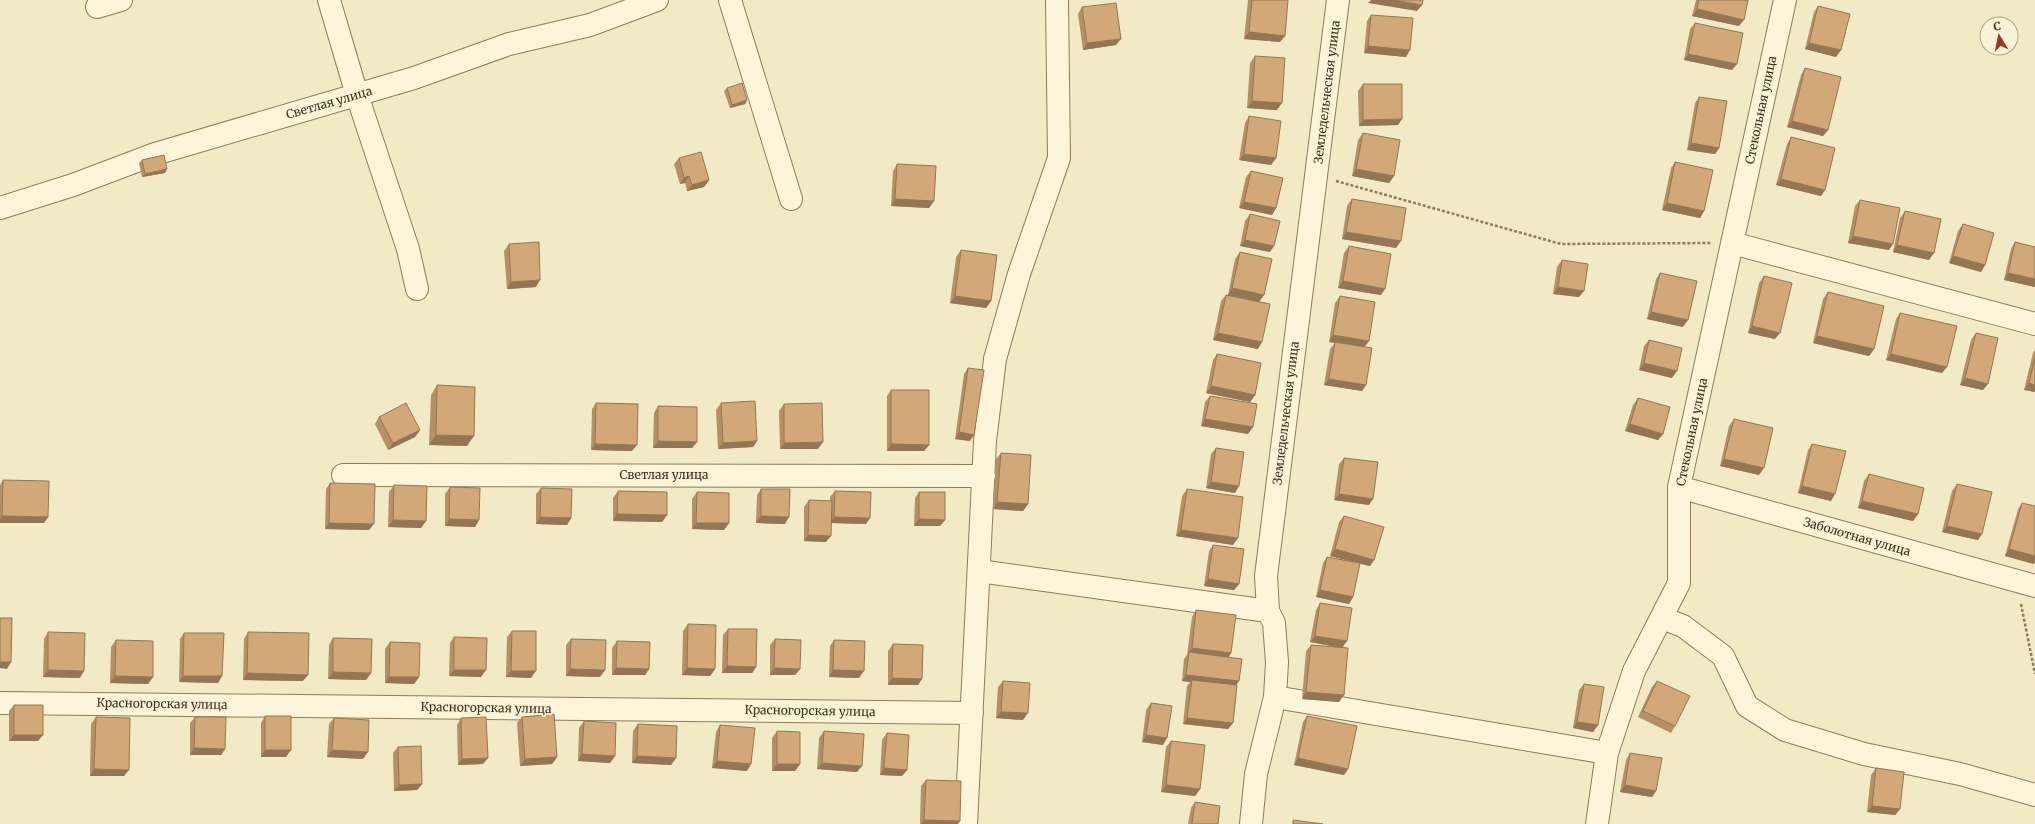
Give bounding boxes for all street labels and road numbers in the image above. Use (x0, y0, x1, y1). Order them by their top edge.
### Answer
street label: Земледельческая улица (1310, 19, 1343, 165)
street label: Стекольная улица (1742, 54, 1779, 165)
street label: Светлая улица (284, 83, 374, 122)
street label: Земледельческая улица (1269, 340, 1302, 486)
street label: Стекольная улица (1673, 376, 1710, 487)
street label: Светлая улица (620, 467, 709, 482)
street label: Заболотная улица (1802, 514, 1913, 559)
street label: Красногорская улица (96, 695, 228, 712)
street label: Красногорская улица (420, 699, 552, 716)
street label: Красногорская улица (744, 702, 876, 719)

